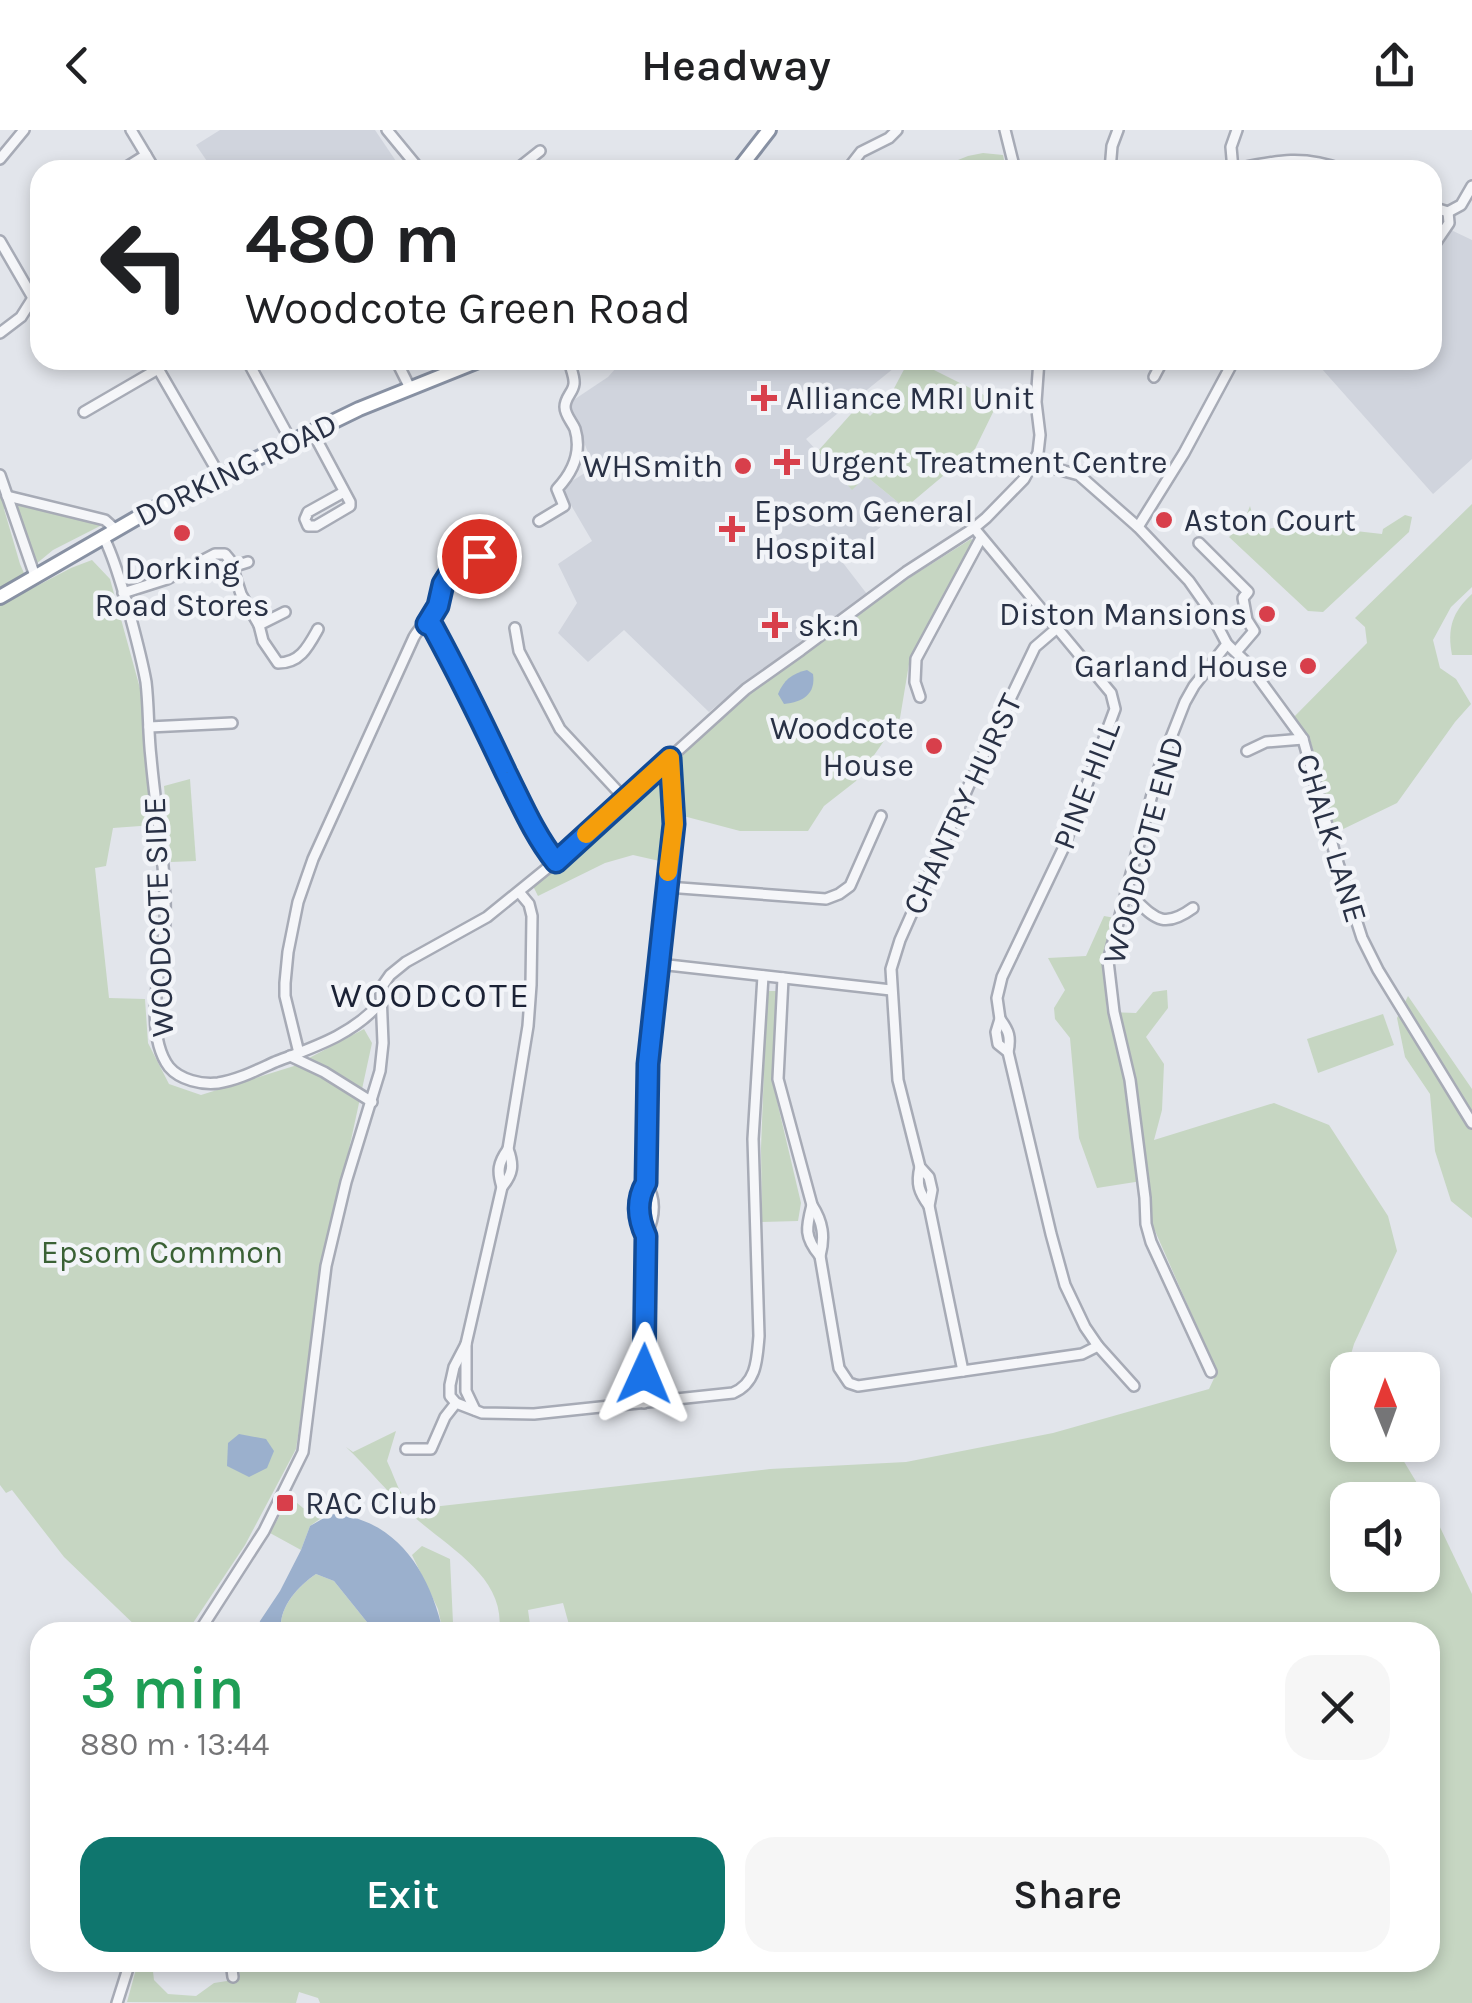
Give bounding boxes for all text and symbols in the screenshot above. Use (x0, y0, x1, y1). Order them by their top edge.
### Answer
icon: back (50, 38, 105, 93)
icon: share (1367, 38, 1422, 93)
text: Headway (641, 39, 831, 91)
text: 480 m (245, 198, 460, 280)
icon: left (80, 200, 210, 330)
text: Woodcote Green Road (245, 282, 691, 334)
place label: Alliance MRI Unit (786, 380, 1034, 417)
marker: Alliance MRI Unit (751, 385, 777, 411)
street label: DORKING ROAD (129, 405, 343, 534)
place label: Urgent Treatment Centre (810, 444, 1167, 481)
place label: WHSmith (583, 448, 723, 485)
marker: Urgent Treatment Centre (774, 449, 800, 475)
marker: WHSmith (732, 455, 754, 477)
place label: Epsom General Hospital (754, 493, 973, 567)
place label: Aston Court (1184, 502, 1356, 539)
marker: Aston Court (1153, 509, 1175, 531)
pin (437, 514, 522, 599)
marker: Epsom General Hospital (719, 516, 745, 542)
marker: Dorking Road Stores (171, 522, 193, 544)
icon: arrive (452, 529, 507, 584)
place label: Dorking Road Stores (95, 550, 269, 624)
place label: Diston Mansions (999, 596, 1247, 633)
marker: Diston Mansions (1256, 603, 1278, 625)
place label: sk:n (798, 607, 860, 644)
marker: sk:n (762, 612, 788, 638)
place label: Garland House (1074, 648, 1288, 685)
marker: Garland House (1297, 655, 1319, 677)
street label: CHANTRY HURST (895, 688, 1030, 920)
place label: Woodcote House (770, 710, 914, 784)
street label: PINE HILL (1045, 716, 1128, 855)
street label: WOODCOTE END (1095, 732, 1192, 968)
marker: Woodcote House (923, 735, 945, 757)
street label: CHALK LANE (1288, 749, 1375, 927)
street label: WOODCOTE SIDE (136, 796, 181, 1038)
district label: WOODCOTE (331, 975, 531, 1016)
park label: Epsom Common (41, 1234, 283, 1271)
position arrow (592, 1322, 696, 1426)
north arrow (1330, 1352, 1440, 1462)
map controls (1330, 1352, 1440, 1592)
button: sound (1330, 1482, 1440, 1592)
place label: RAC Club (305, 1485, 437, 1522)
marker: RAC Club (274, 1492, 296, 1514)
text: 3 min (80, 1653, 245, 1723)
button: close (1285, 1655, 1390, 1760)
text: 880 m · 13:44 (80, 1726, 269, 1763)
button: Exit (80, 1837, 725, 1952)
button: Share (745, 1837, 1390, 1952)

